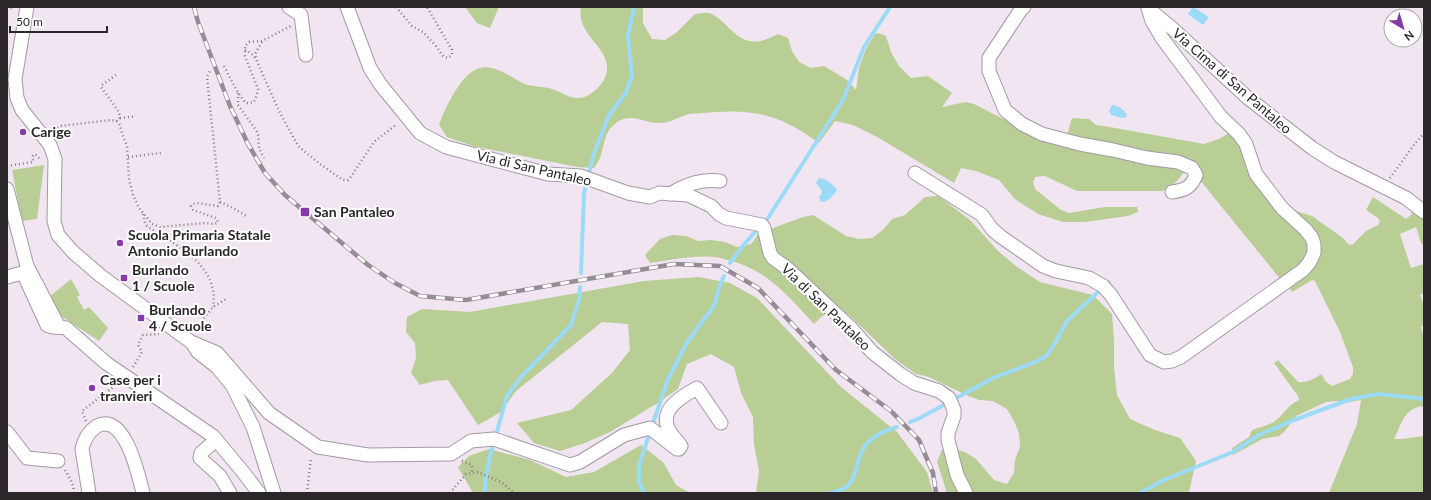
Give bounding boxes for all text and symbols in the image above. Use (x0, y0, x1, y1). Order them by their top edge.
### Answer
scale bar (10, 8, 107, 34)
north arrow (1383, 8, 1423, 48)
text: 50 m (16, 14, 43, 29)
street label: Via Cima di San Pantaleo (1169, 24, 1295, 137)
text: N (1402, 29, 1417, 44)
place label: Carige (31, 123, 71, 140)
marker: Carige (18, 127, 28, 137)
street label: Via di San Pantaleo (475, 146, 593, 189)
place label: San Pantaleo (314, 203, 395, 220)
marker: San Pantaleo (299, 206, 311, 218)
place label: Scuola Primaria Statale Antonio Burlando (127, 226, 271, 259)
marker: Scuola Primaria Statale Antonio Burlando (115, 238, 125, 248)
street label: Via di San Pantaleo (778, 260, 875, 354)
place label: Burlando 1 / Scuole (132, 261, 195, 294)
marker: Burlando 1 / Scuole (119, 273, 129, 283)
place label: Burlando 4 / Scuole (149, 301, 212, 334)
marker: Burlando 4 / Scuole (136, 313, 146, 323)
place label: Case per i tranvieri (100, 371, 161, 404)
marker: Case per i tranvieri (87, 383, 97, 393)

